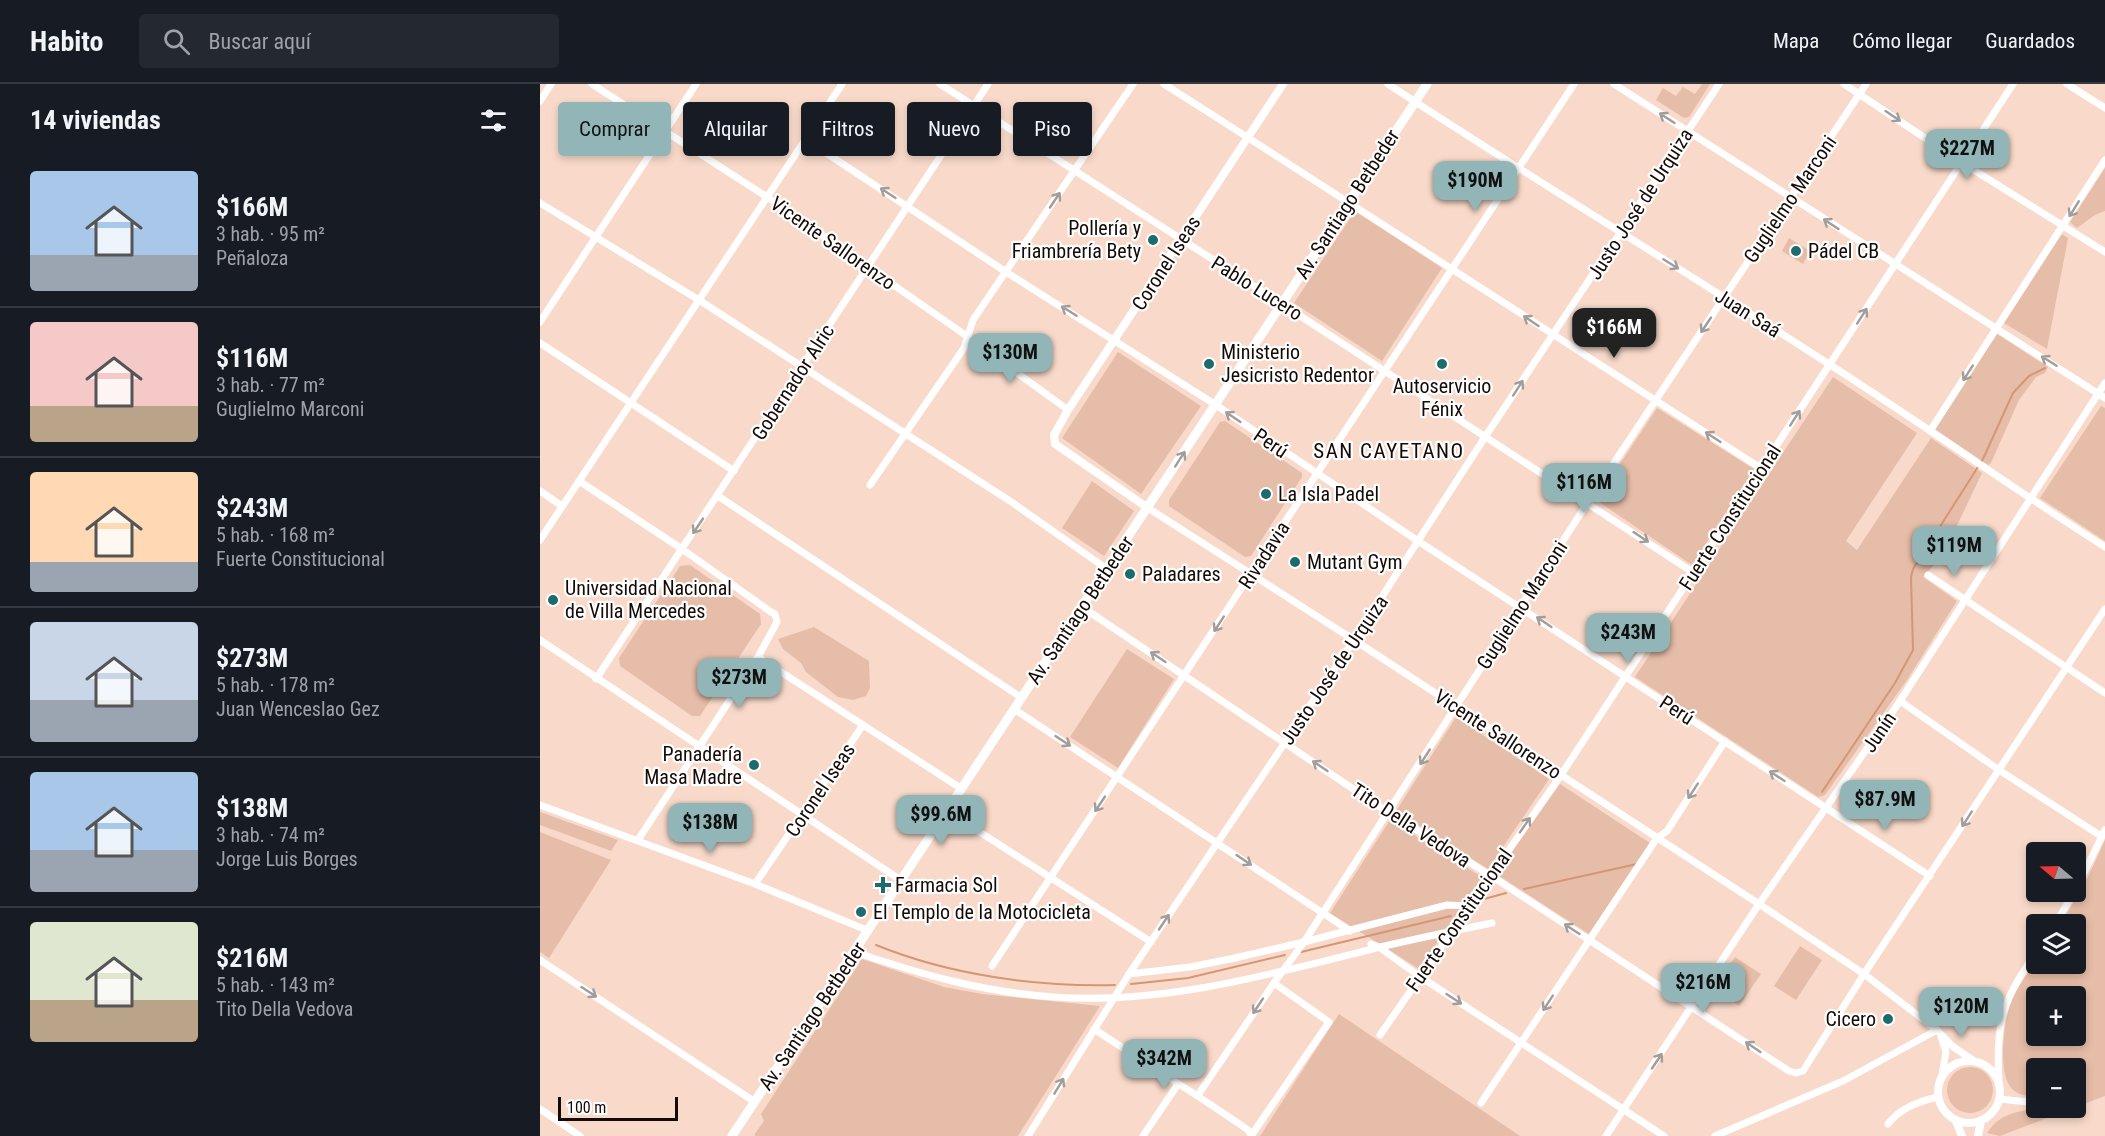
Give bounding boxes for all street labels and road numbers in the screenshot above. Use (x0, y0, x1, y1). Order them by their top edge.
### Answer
street label: Justo José de Urquiza (1582, 124, 1698, 284)
street label: Av. Santiago Betbeder (1290, 125, 1404, 283)
street label: Guglielmo Marconi (1739, 131, 1841, 267)
street label: Vicente Sallorenzo (766, 191, 900, 295)
street label: Coronel Iseas (1127, 211, 1205, 315)
street label: Pablo Lucero (1207, 251, 1307, 325)
street label: Juan Saá (1711, 284, 1785, 342)
street label: Gobernador Alric (747, 320, 839, 444)
street label: Perú (1249, 423, 1293, 463)
street label: Fuerte Constitucional (1674, 440, 1786, 594)
street label: Rivadavia (1233, 517, 1295, 593)
street label: Av. Santiago Betbeder (1022, 531, 1138, 689)
street label: Guglielmo Marconi (1472, 536, 1572, 674)
street label: Justo José de Urquiza (1275, 591, 1393, 749)
street label: Vicente Sallorenzo (1430, 684, 1566, 784)
street label: Perú (1655, 690, 1699, 730)
street label: Junín (1857, 707, 1901, 757)
street label: Coronel Iseas (780, 739, 860, 841)
street label: Tito Della Vedova (1347, 778, 1475, 872)
street label: Fuerte Constitucional (1401, 844, 1517, 996)
street label: Av. Santiago Betbeder (754, 937, 870, 1095)

